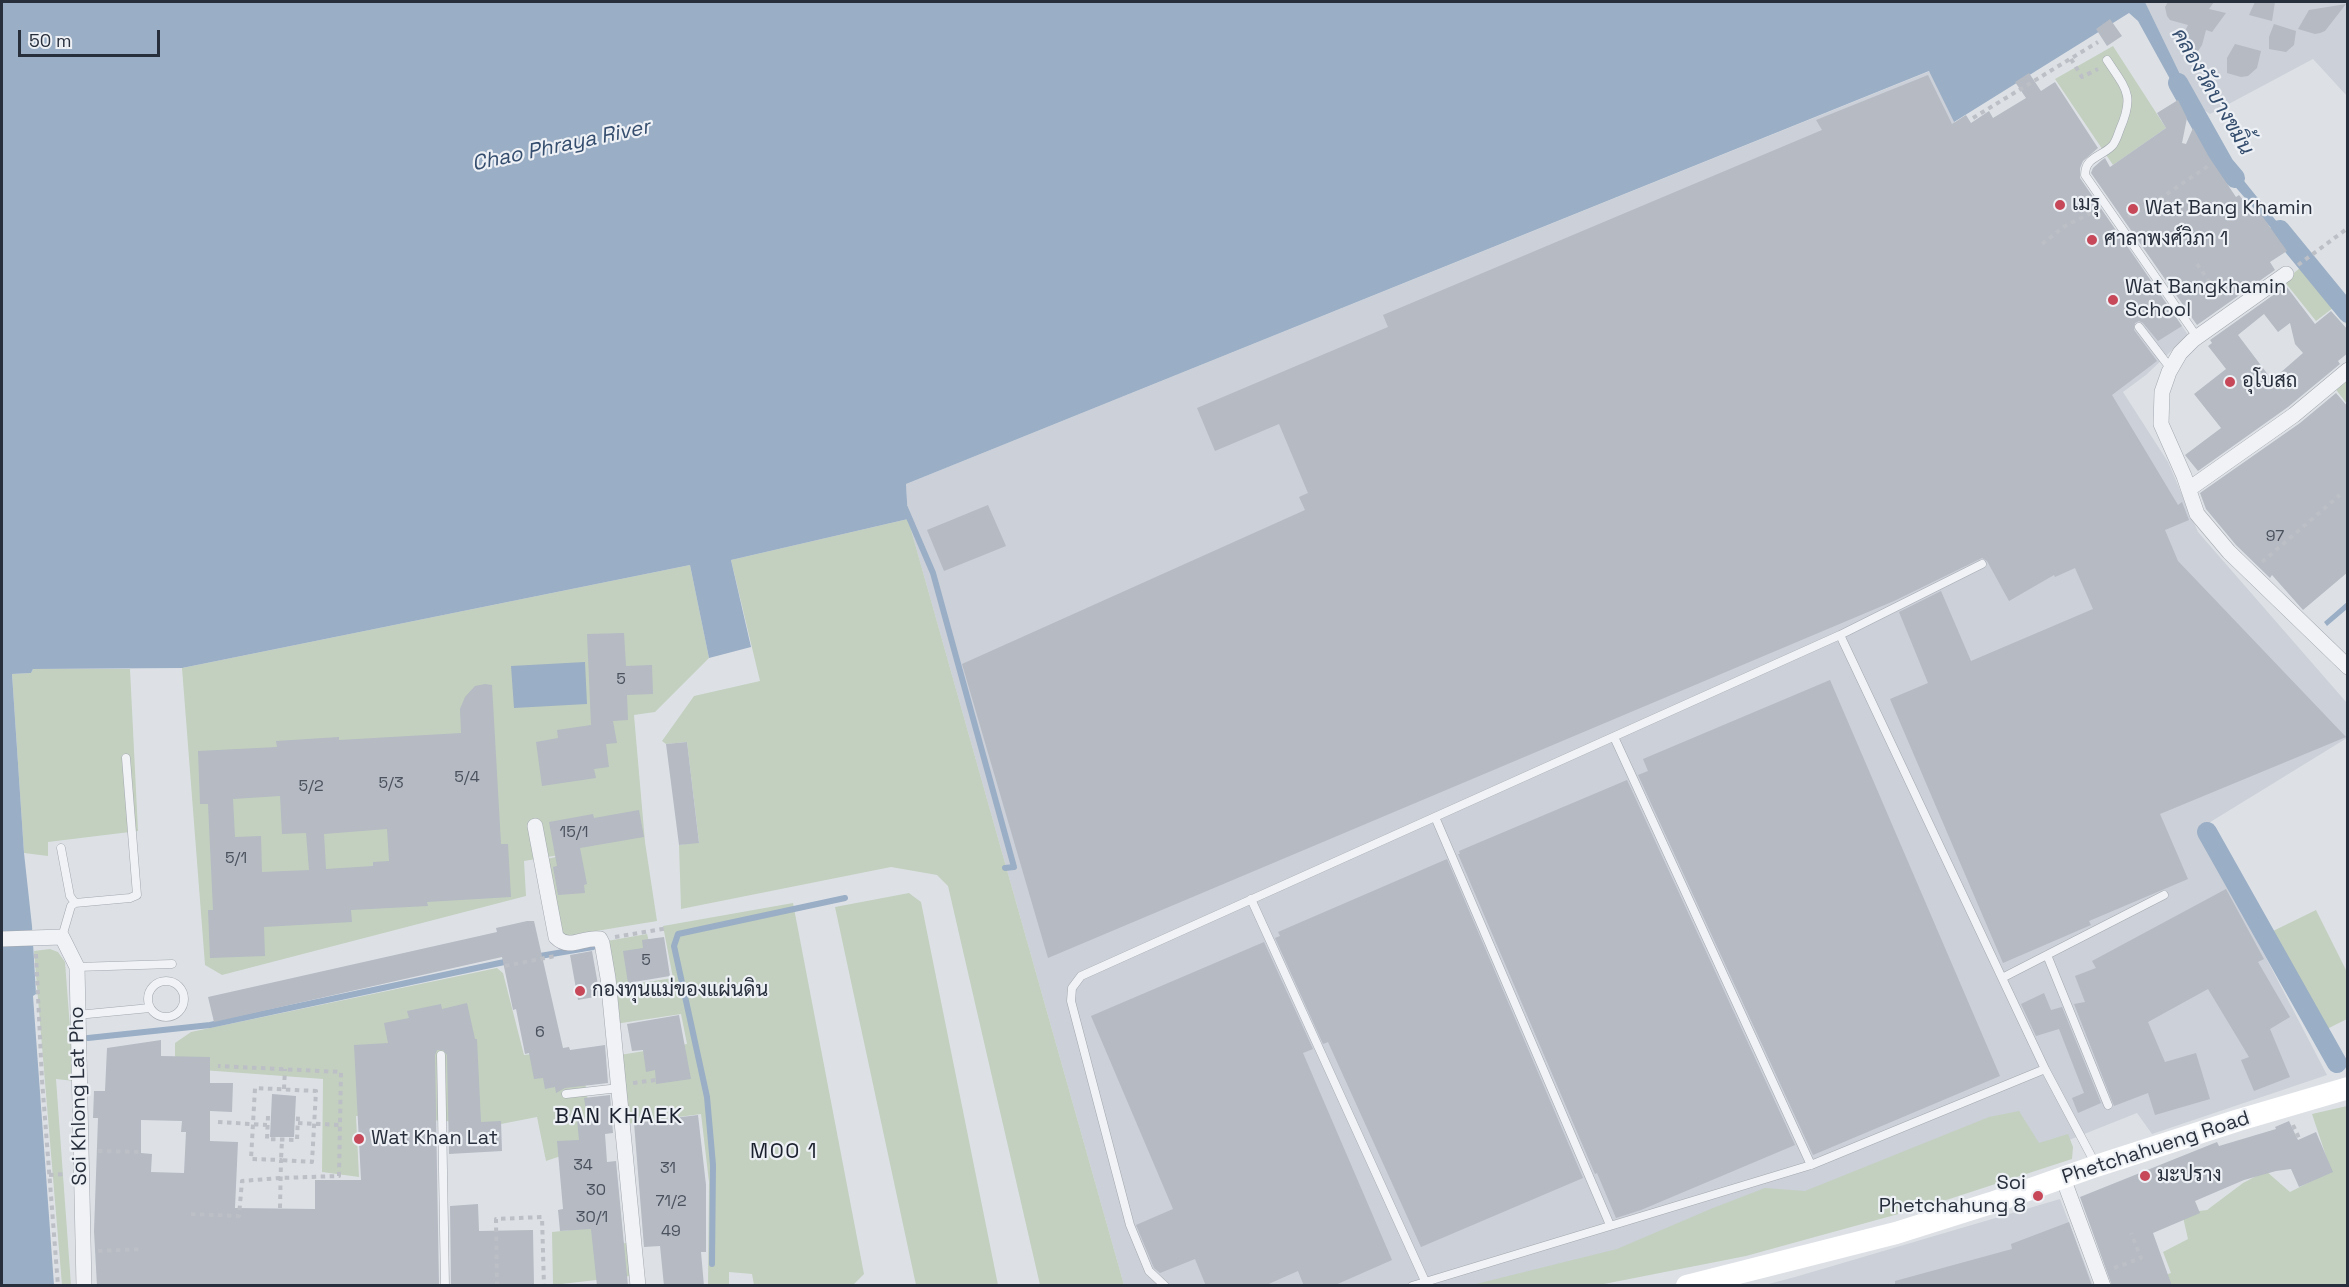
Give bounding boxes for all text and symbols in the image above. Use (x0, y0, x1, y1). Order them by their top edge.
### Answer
scale bar (21, 18, 164, 56)
water label: คลองวัดบางขมิ้น (2166, 24, 2258, 160)
text: 50 m (29, 29, 71, 52)
water label: Chao Phraya River (470, 115, 652, 177)
place label: เมรุ (2072, 193, 2100, 217)
place label: Wat Bang Khamin (2145, 197, 2313, 221)
marker: เมรุ (2053, 198, 2067, 212)
marker: Wat Bang Khamin (2126, 202, 2140, 216)
place label: ศาลาพงศ์วิภา 1 (2104, 228, 2228, 252)
marker: ศาลาพงศ์วิภา 1 (2085, 233, 2099, 247)
place label: Wat Bangkhamin School (2125, 276, 2286, 323)
marker: Wat Bangkhamin School (2106, 293, 2120, 307)
place label: อุโบสถ (2242, 370, 2297, 394)
marker: อุโบสถ (2223, 375, 2237, 389)
house number: 97 (2266, 527, 2284, 547)
house number: 5 (616, 670, 626, 690)
house number: 5/4 (454, 768, 480, 788)
house number: 5/3 (378, 774, 404, 794)
house number: 5/2 (298, 777, 324, 797)
house number: 15/1 (560, 823, 588, 843)
house number: 5/1 (225, 849, 247, 869)
house number: 5 (641, 951, 651, 971)
place label: กองทุนแม่ของแผ่นดิน (592, 979, 768, 1003)
marker: กองทุนแม่ของแผ่นดิน (573, 984, 587, 998)
street label: Soi Khlong Lat Pho (65, 1006, 93, 1186)
house number: 6 (535, 1023, 545, 1043)
district label: BAN KHAEK (554, 1104, 684, 1130)
street label: Phetchahueng Road (2059, 1106, 2253, 1190)
place label: Wat Khan Lat (371, 1127, 498, 1151)
marker: Wat Khan Lat (352, 1132, 366, 1146)
district label: MOO 1 (750, 1139, 818, 1165)
house number: 34 (573, 1156, 593, 1176)
house number: 31 (660, 1159, 676, 1179)
place label: มะปราง (2157, 1164, 2222, 1188)
marker: มะปราง (2138, 1169, 2152, 1183)
place label: Soi Phetchahung 8 (1879, 1172, 2026, 1219)
house number: 30 (586, 1181, 606, 1201)
marker: Soi Phetchahung 8 (2031, 1189, 2045, 1203)
house number: 71/2 (655, 1192, 687, 1212)
house number: 30/1 (576, 1208, 608, 1228)
house number: 49 (661, 1222, 681, 1242)

